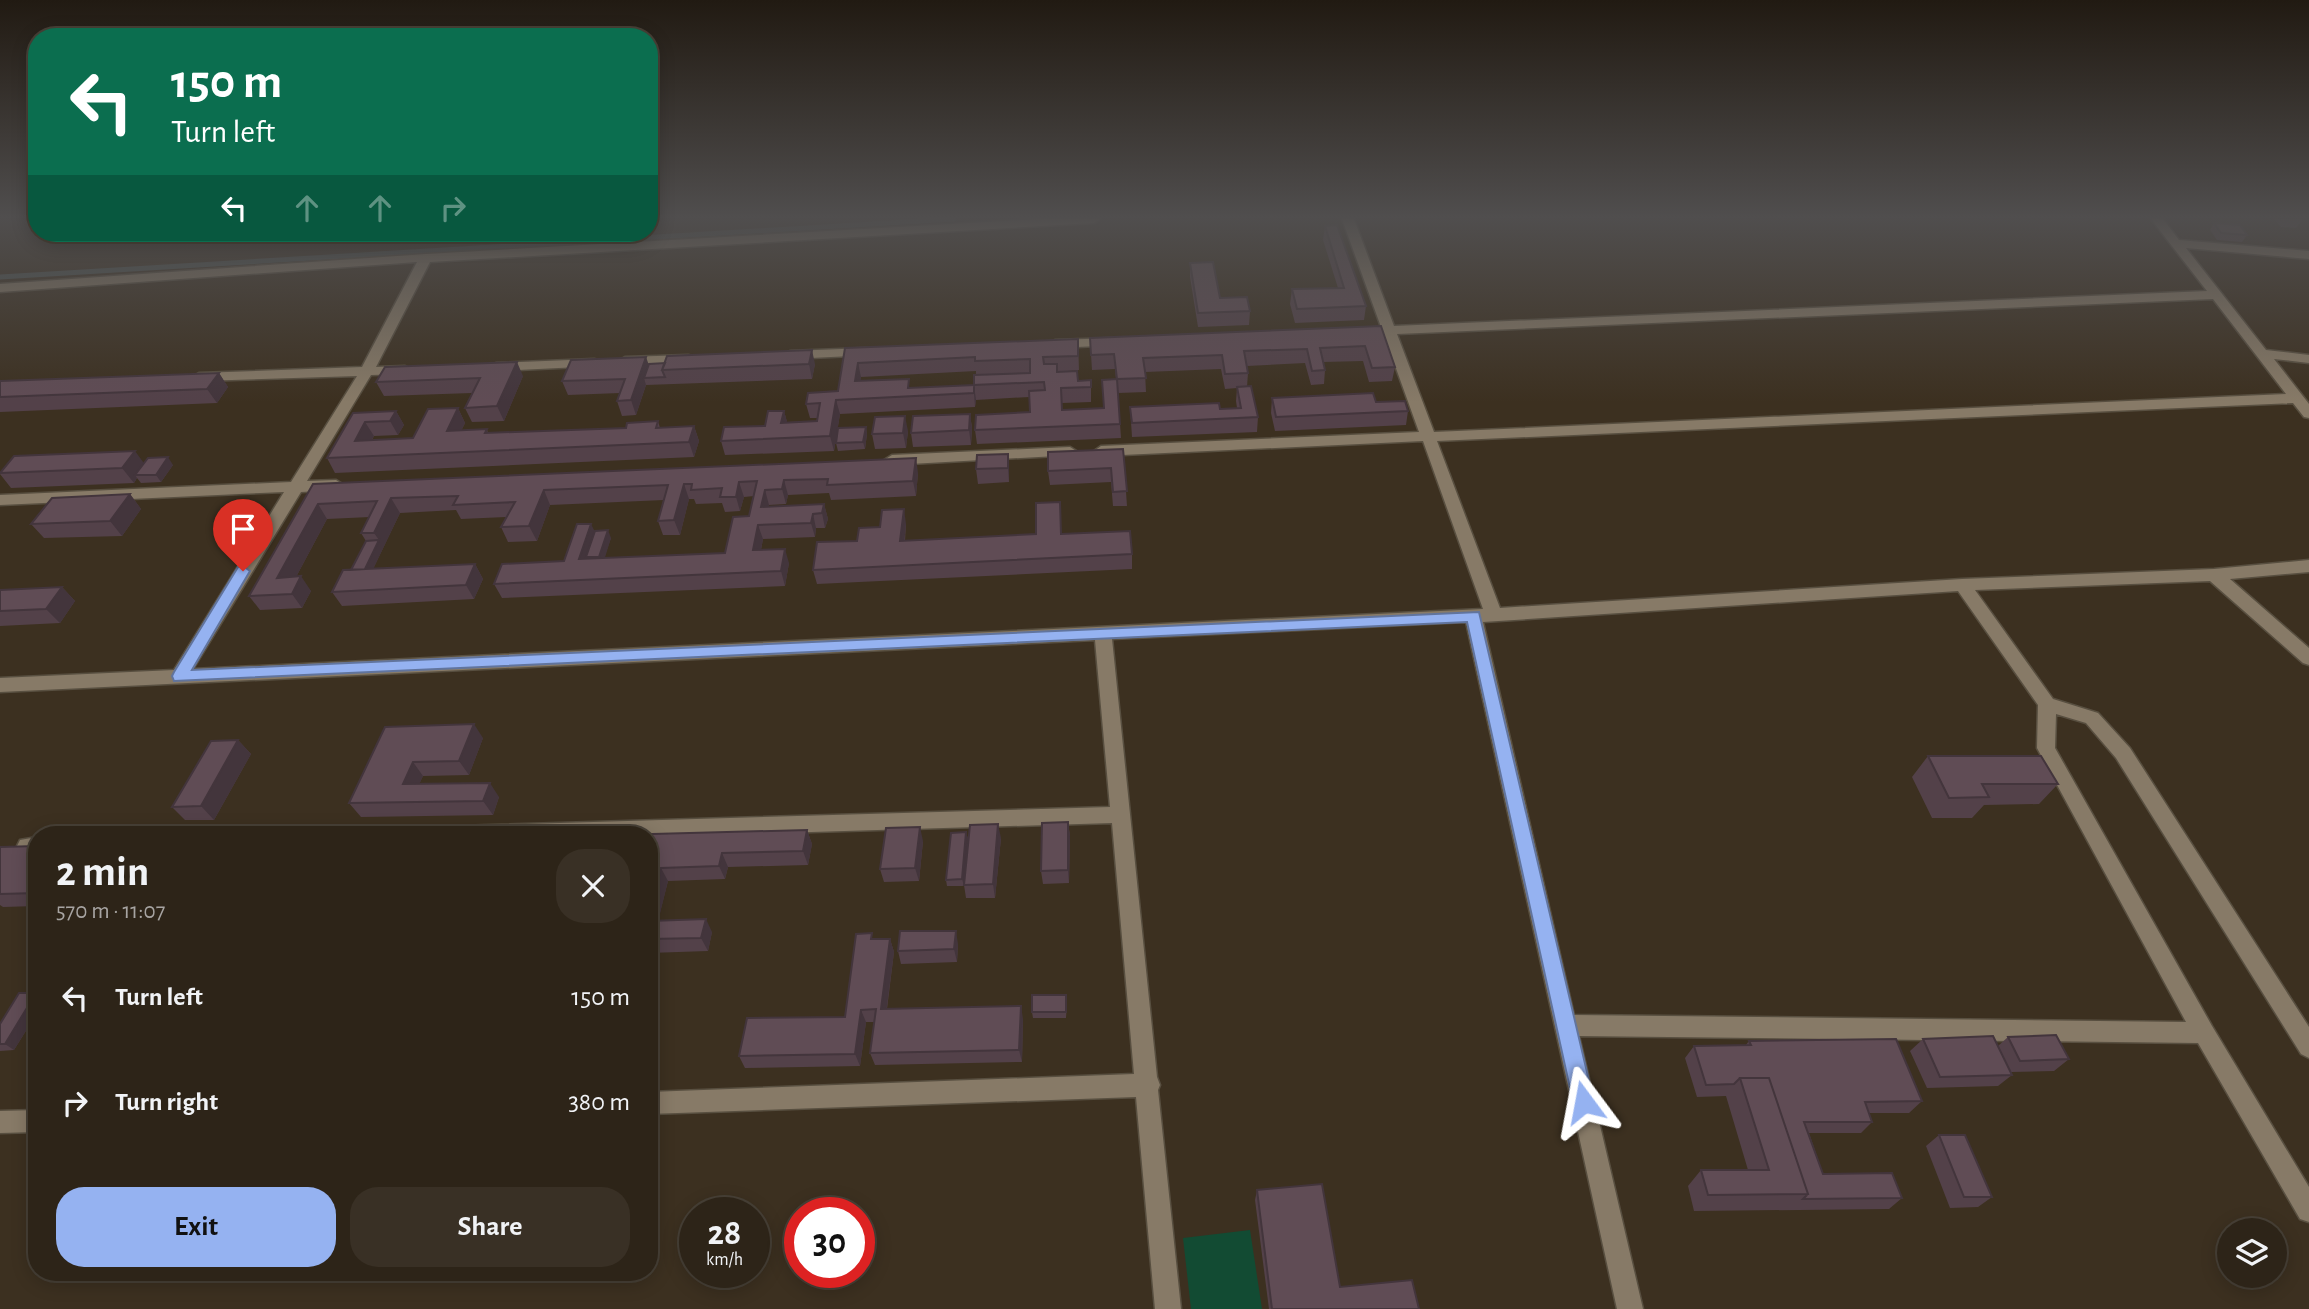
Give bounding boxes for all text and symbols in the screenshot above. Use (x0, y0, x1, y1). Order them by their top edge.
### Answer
icon: left (56, 56, 147, 147)
text: 150 m (171, 58, 282, 107)
text: Turn left (171, 116, 275, 148)
icon: left (215, 189, 253, 227)
icon: ahead (288, 189, 326, 227)
icon: ahead (361, 189, 399, 227)
icon: right (434, 189, 472, 227)
pin (213, 499, 273, 571)
icon: arrive (224, 510, 262, 548)
button: close (556, 849, 630, 923)
text: 2 min (56, 851, 149, 893)
text: 570 m · 11:07 (56, 900, 165, 923)
icon: left (56, 979, 94, 1017)
text: Turn left (115, 984, 203, 1010)
text: 150 m (571, 984, 630, 1010)
position arrow (1547, 1065, 1621, 1139)
icon: right (56, 1084, 94, 1122)
text: Turn right (115, 1089, 218, 1115)
text: 380 m (568, 1089, 630, 1115)
button: Exit (56, 1187, 336, 1267)
button: Share (350, 1187, 630, 1267)
speed limit sign: 30 (784, 1197, 875, 1288)
text: 28 (708, 1216, 741, 1251)
map controls (2217, 1218, 2287, 1288)
button: layers (2217, 1218, 2287, 1288)
text: km/h (706, 1251, 743, 1269)

